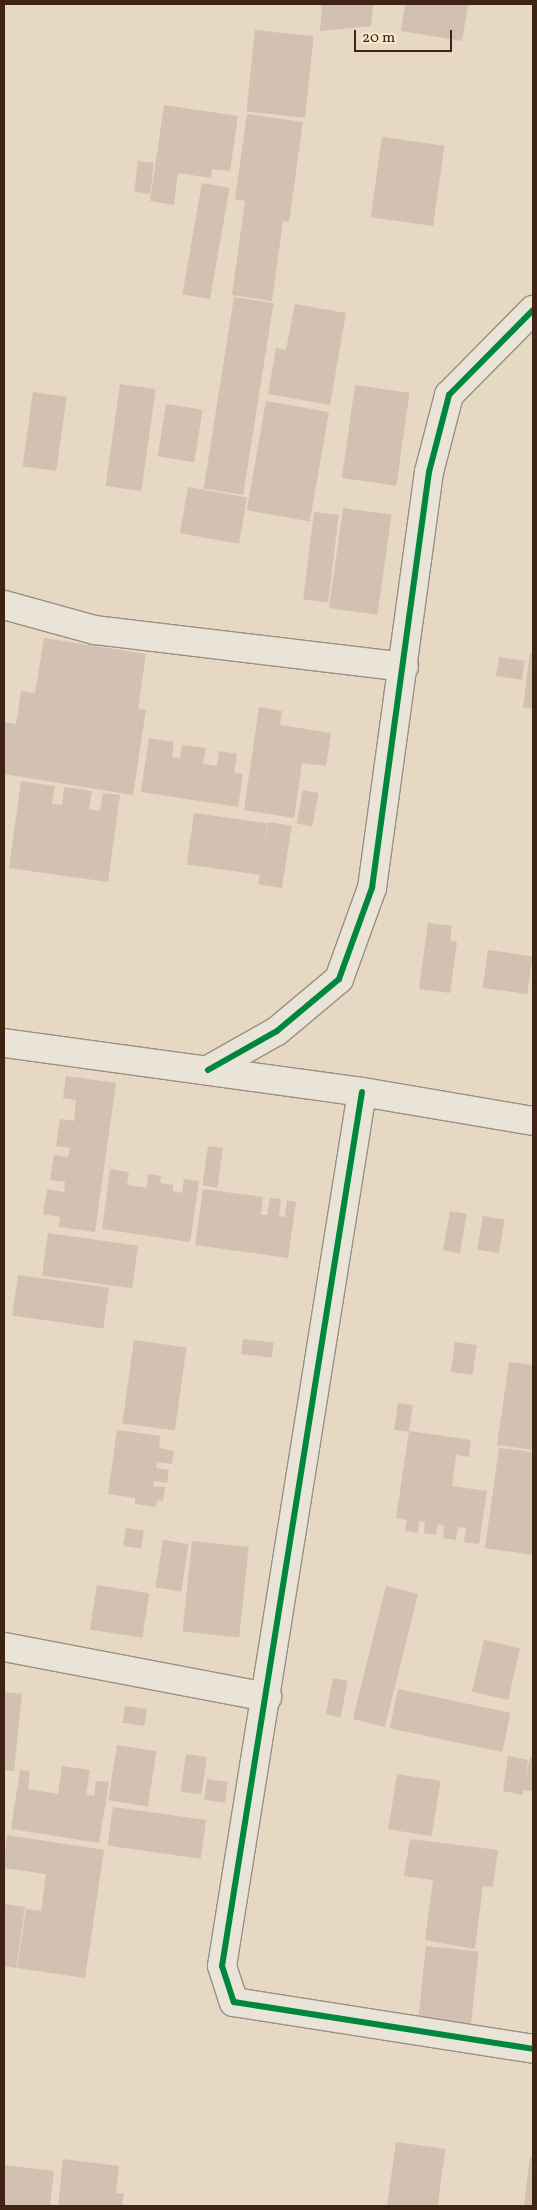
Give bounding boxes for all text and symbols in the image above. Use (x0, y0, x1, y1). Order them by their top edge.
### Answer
scale bar (357, 20, 454, 52)
text: 20 m (362, 28, 395, 49)

